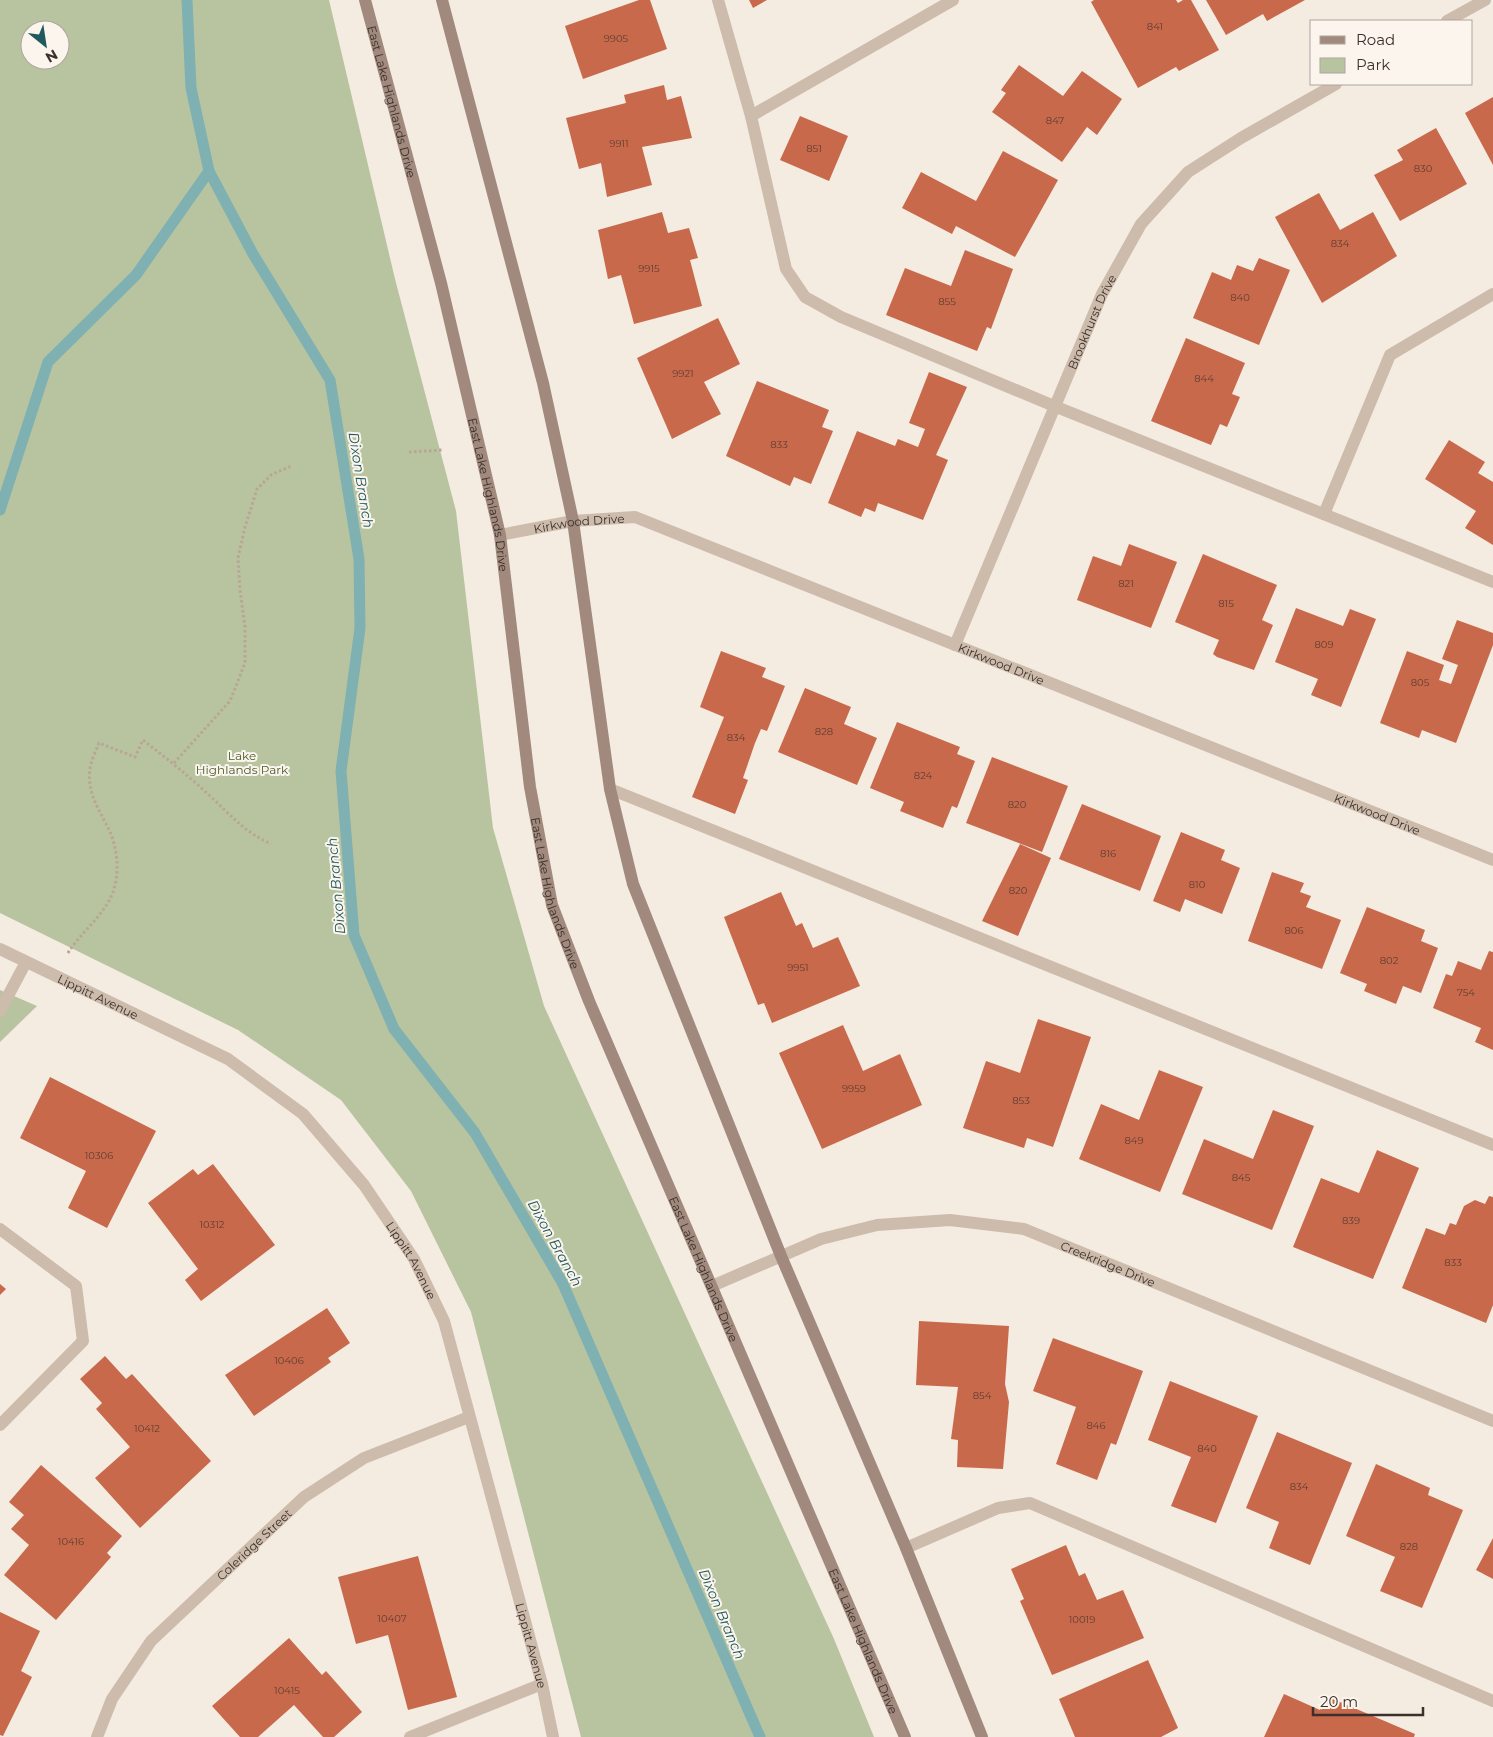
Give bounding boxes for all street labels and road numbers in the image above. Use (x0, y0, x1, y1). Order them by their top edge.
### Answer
street label: East Lake Highlands Drive (365, 24, 420, 179)
street label: Brookhurst Drive (1064, 271, 1119, 371)
street label: East Lake Highlands Drive (465, 416, 512, 572)
street label: Kirkwood Drive (532, 510, 625, 536)
street label: Kirkwood Drive (956, 639, 1047, 687)
street label: Kirkwood Drive (1332, 790, 1423, 838)
street label: East Lake Highlands Drive (528, 816, 583, 971)
street label: Lippitt Avenue (55, 971, 141, 1022)
street label: East Lake Highlands Drive (666, 1194, 742, 1344)
street label: Lippitt Avenue (383, 1218, 440, 1302)
street label: Creekridge Drive (1059, 1237, 1158, 1289)
street label: Coleridge Street (213, 1505, 295, 1583)
street label: East Lake Highlands Drive (826, 1566, 902, 1716)
street label: Lippitt Avenue (513, 1601, 550, 1689)

